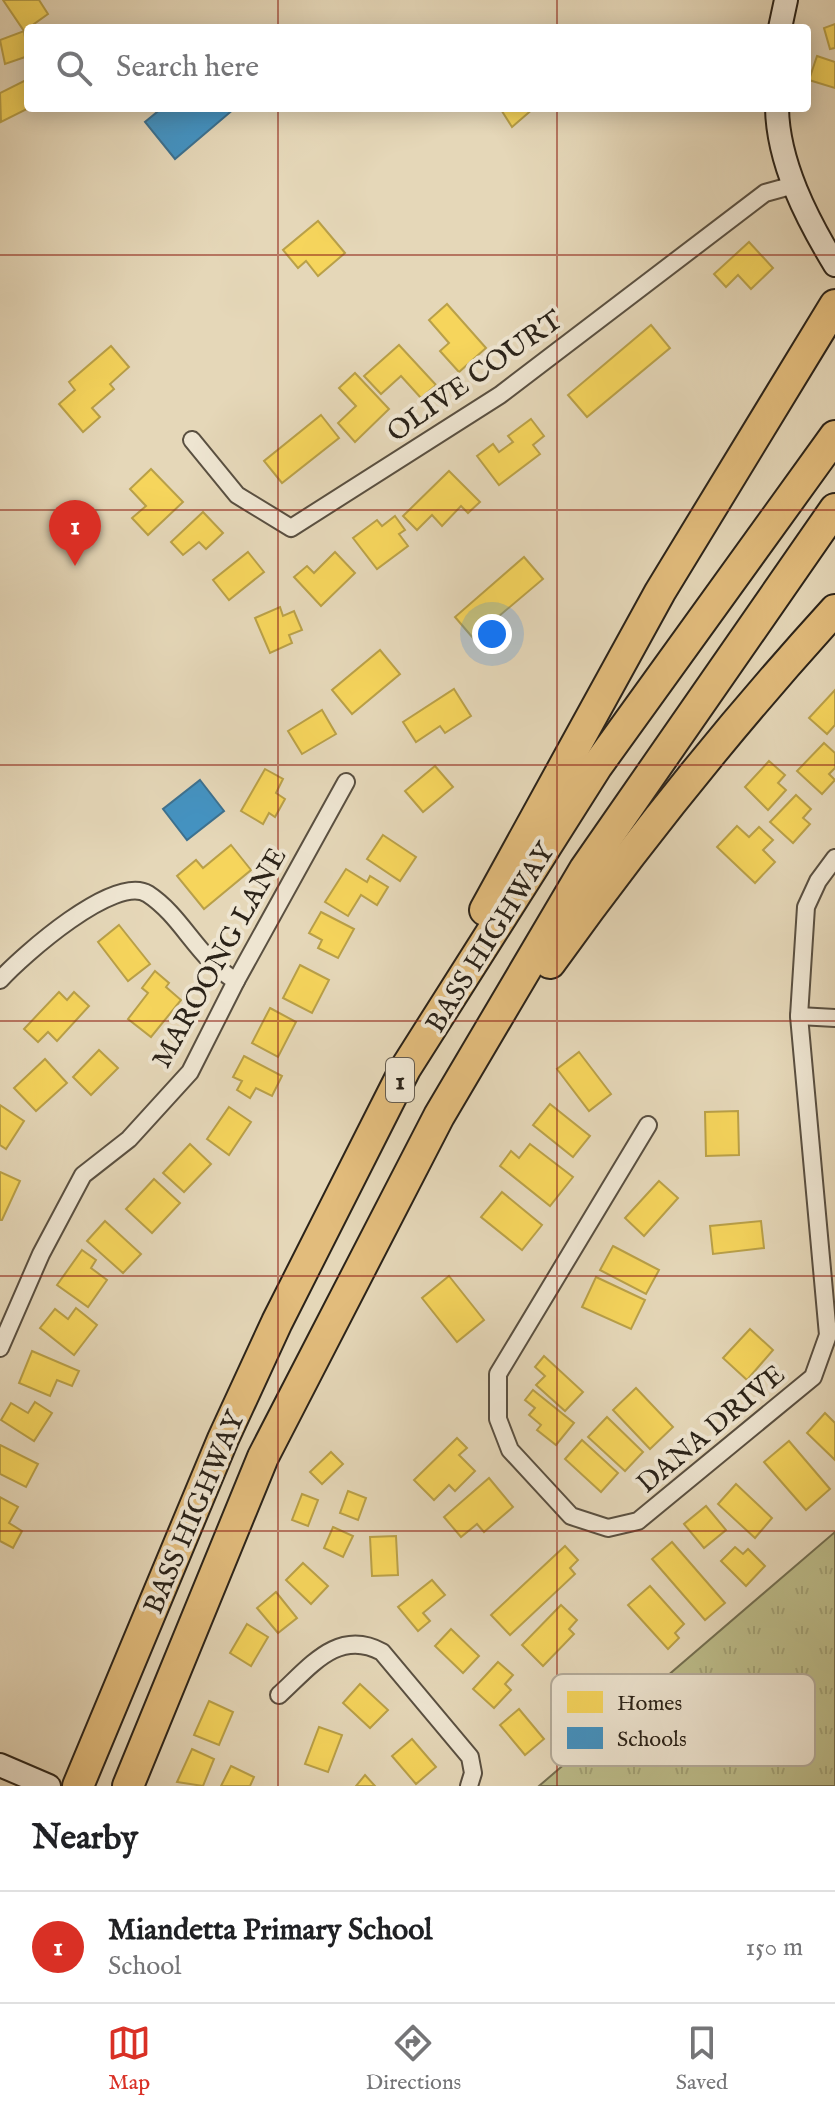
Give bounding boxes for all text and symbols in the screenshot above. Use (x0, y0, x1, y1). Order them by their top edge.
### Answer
search box (24, 24, 811, 112)
icon: search (52, 46, 96, 90)
text: Search here (116, 49, 259, 87)
street label: OLIVE COURT (381, 303, 571, 451)
pin: 1 (49, 500, 101, 566)
your location (472, 614, 512, 654)
street label: BASS HIGHWAY (419, 835, 565, 1040)
street label: MAROONG LANE (145, 842, 295, 1075)
road number: 1 (386, 1058, 414, 1102)
street label: DANA DRIVE (630, 1358, 793, 1502)
street label: BASS HIGHWAY (137, 1404, 255, 1620)
legend (551, 1674, 815, 1766)
text: Homes (617, 1690, 682, 1718)
text: Schools (617, 1726, 687, 1754)
text: Nearby (32, 1817, 138, 1860)
text: Miandetta Primary School (108, 1912, 432, 1950)
text: 1 (53, 1931, 63, 1964)
text: 150 m (745, 1931, 803, 1964)
text: School (108, 1950, 181, 1983)
tab: Map (107, 2021, 151, 2097)
tab: Directions (366, 2021, 461, 2097)
tab: Saved (676, 2021, 728, 2097)

